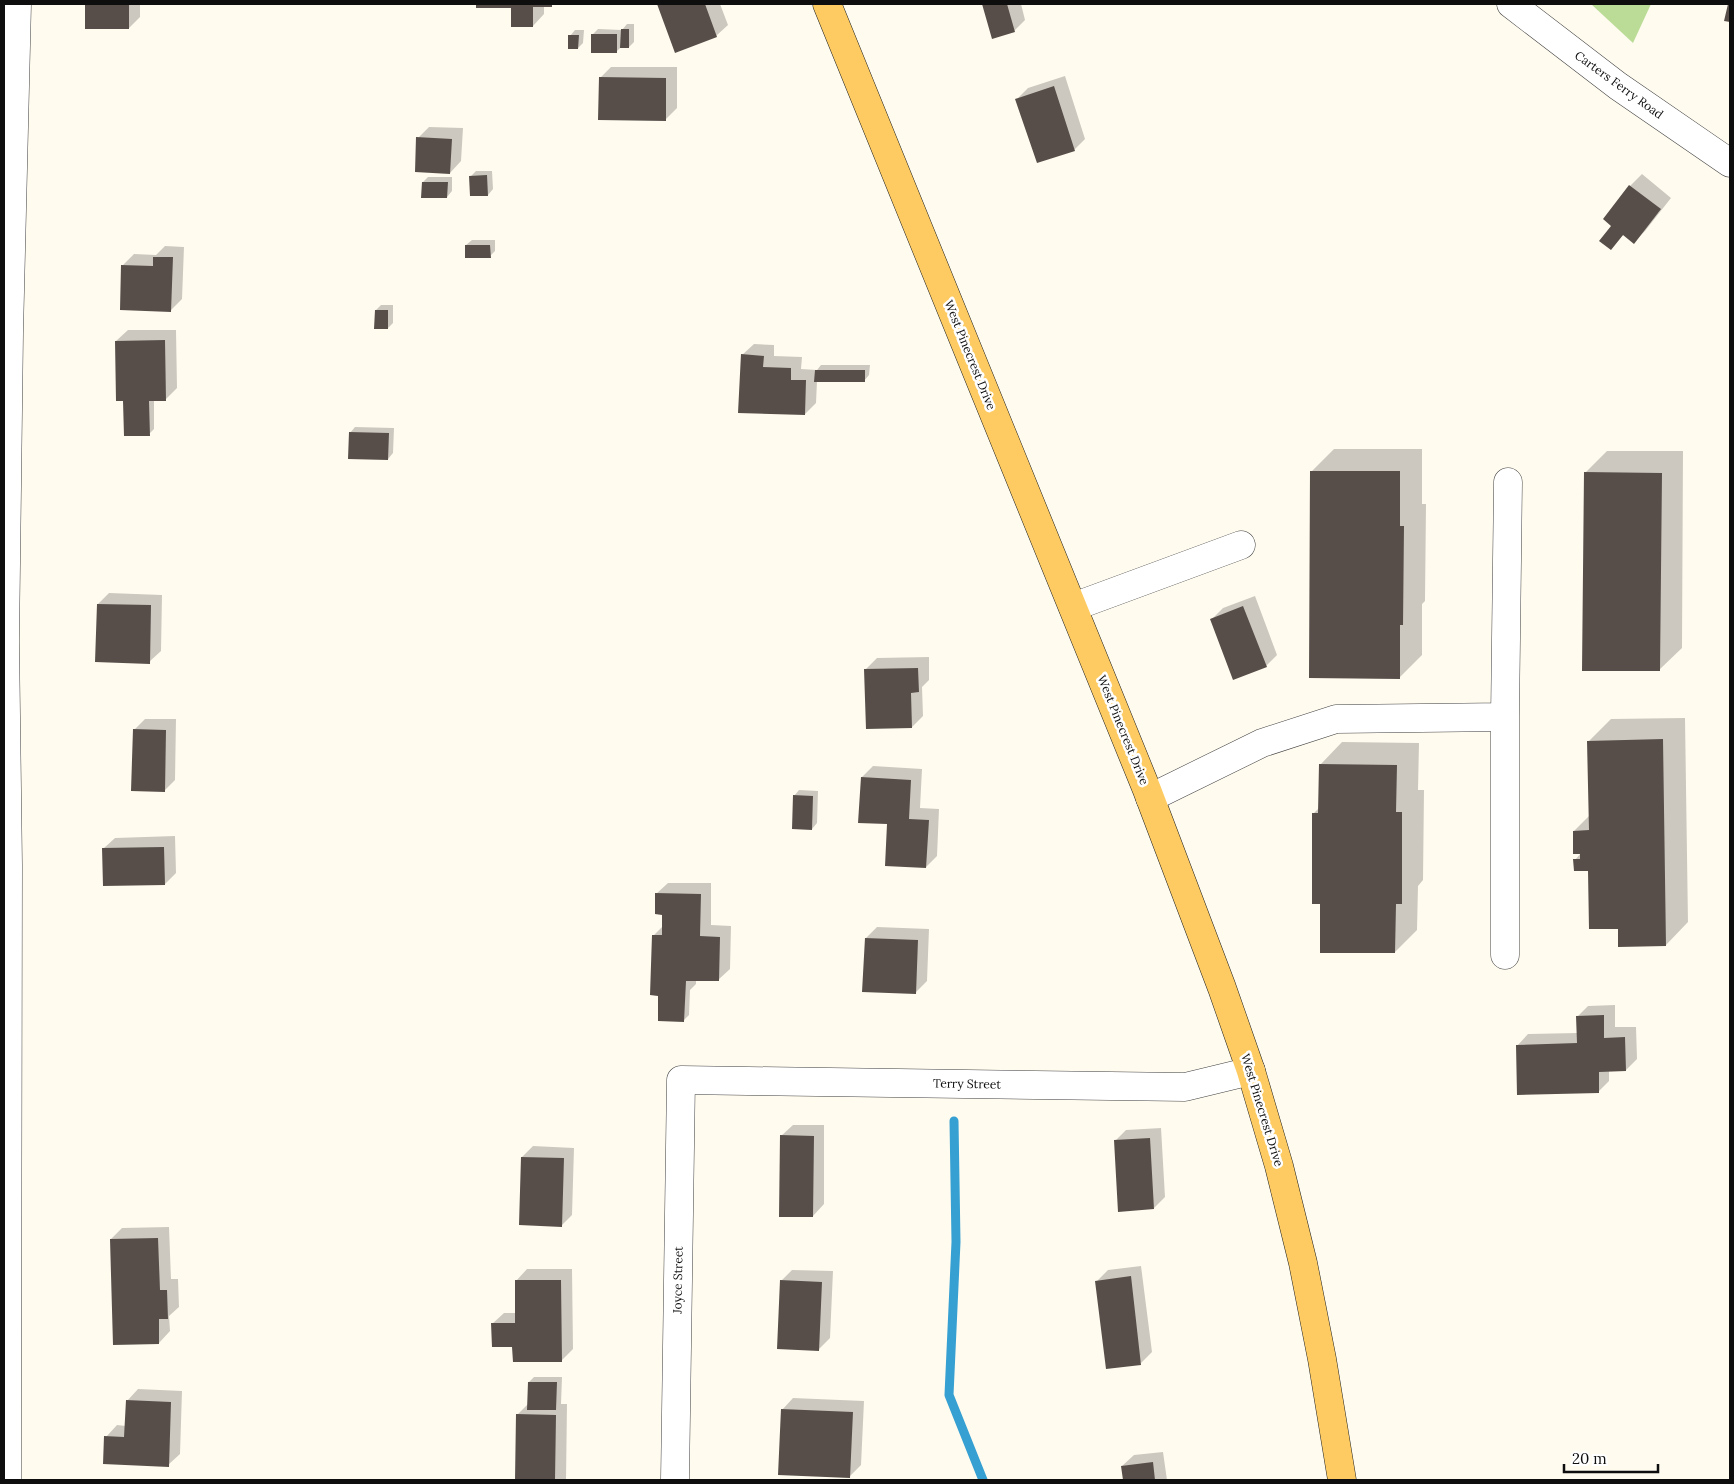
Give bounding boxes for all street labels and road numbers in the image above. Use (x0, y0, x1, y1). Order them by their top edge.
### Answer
street label: Carters Ferry Road (1572, 47, 1666, 122)
street label: West Pinecrest Drive (942, 298, 1000, 412)
street label: West Pinecrest Drive (1095, 673, 1153, 787)
street label: West Pinecrest Drive (1238, 1052, 1287, 1168)
street label: Terry Street (933, 1075, 1001, 1092)
street label: Joyce Street (669, 1246, 686, 1315)

